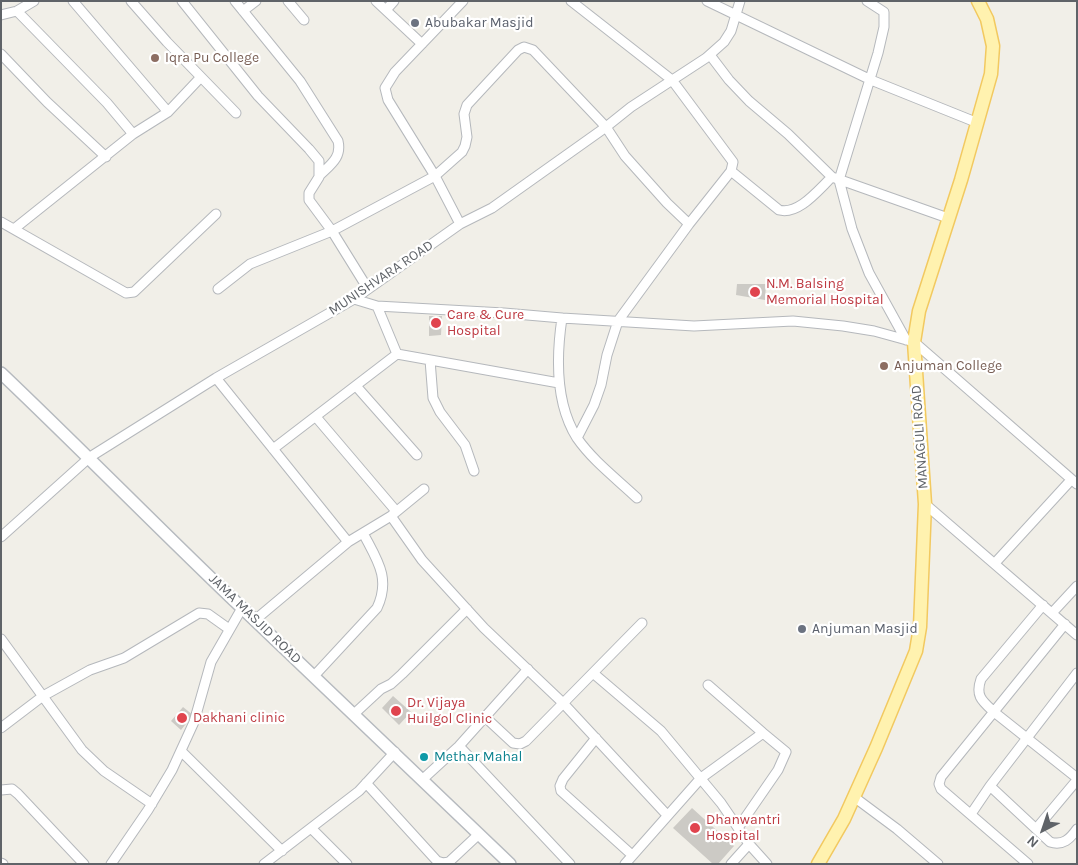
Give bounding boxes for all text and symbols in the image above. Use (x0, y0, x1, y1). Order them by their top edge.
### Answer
place label: Abubakar Masjid (425, 15, 534, 31)
marker: Abubakar Masjid (409, 17, 421, 29)
place label: Iqra Pu College (165, 50, 259, 66)
marker: Iqra Pu College (149, 52, 161, 64)
street label: MUNISHVARA ROAD (325, 237, 437, 319)
place label: N.M. Balsing Memorial Hospital (766, 276, 884, 308)
marker: N.M. Balsing Memorial Hospital (748, 285, 762, 299)
place label: Care & Cure Hospital (447, 307, 524, 340)
marker: Care & Cure Hospital (429, 316, 443, 330)
place label: Anjuman College (894, 358, 1002, 374)
marker: Anjuman College (878, 360, 890, 372)
street label: MANAGULI ROAD (908, 384, 932, 490)
street label: JAMA MASJID ROAD (205, 570, 305, 668)
place label: Anjuman Masjid (812, 621, 918, 637)
marker: Anjuman Masjid (796, 623, 808, 635)
place label: Dr. Vijaya Huilgol Clinic (407, 695, 492, 728)
marker: Dr. Vijaya Huilgol Clinic (389, 704, 403, 718)
place label: Dakhani clinic (193, 710, 285, 726)
marker: Dakhani clinic (175, 711, 189, 725)
place label: Methar Mahal (434, 749, 522, 765)
marker: Methar Mahal (418, 751, 430, 763)
north arrow (1018, 805, 1068, 855)
place label: Dhanwantri Hospital (706, 812, 781, 844)
marker: Dhanwantri Hospital (688, 821, 702, 835)
text: N (1023, 832, 1042, 851)

